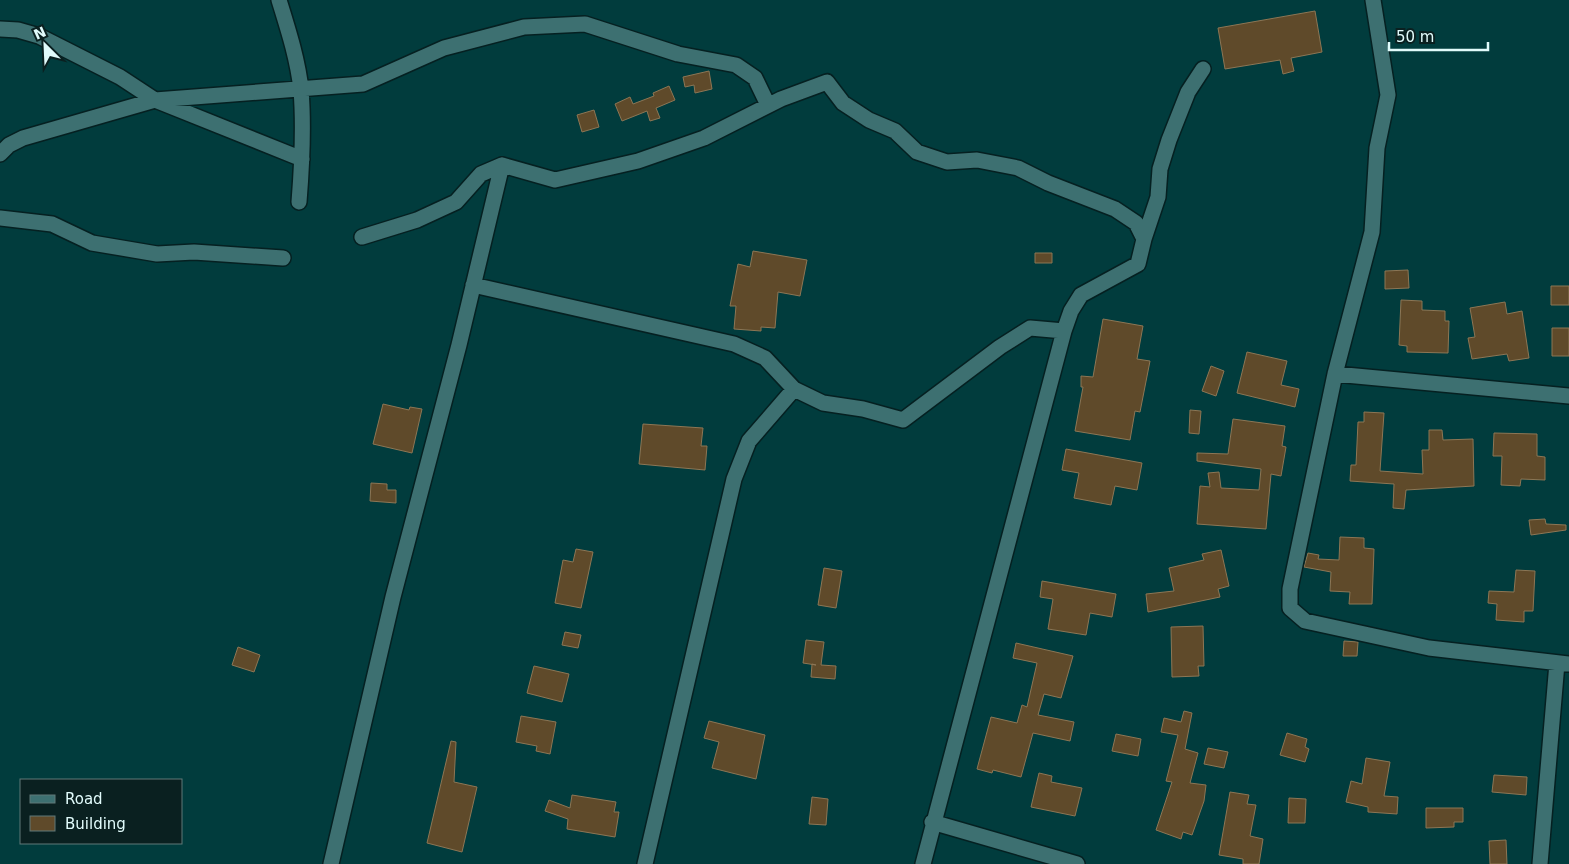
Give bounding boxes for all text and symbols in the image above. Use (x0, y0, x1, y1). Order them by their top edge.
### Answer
north arrow (20, 20, 70, 70)
scale bar (1389, 20, 1488, 52)
text: N (31, 23, 48, 43)
text: 50 m (1396, 28, 1434, 46)
legend (20, 779, 182, 844)
text: Road (65, 790, 103, 808)
text: Building (65, 815, 126, 833)

